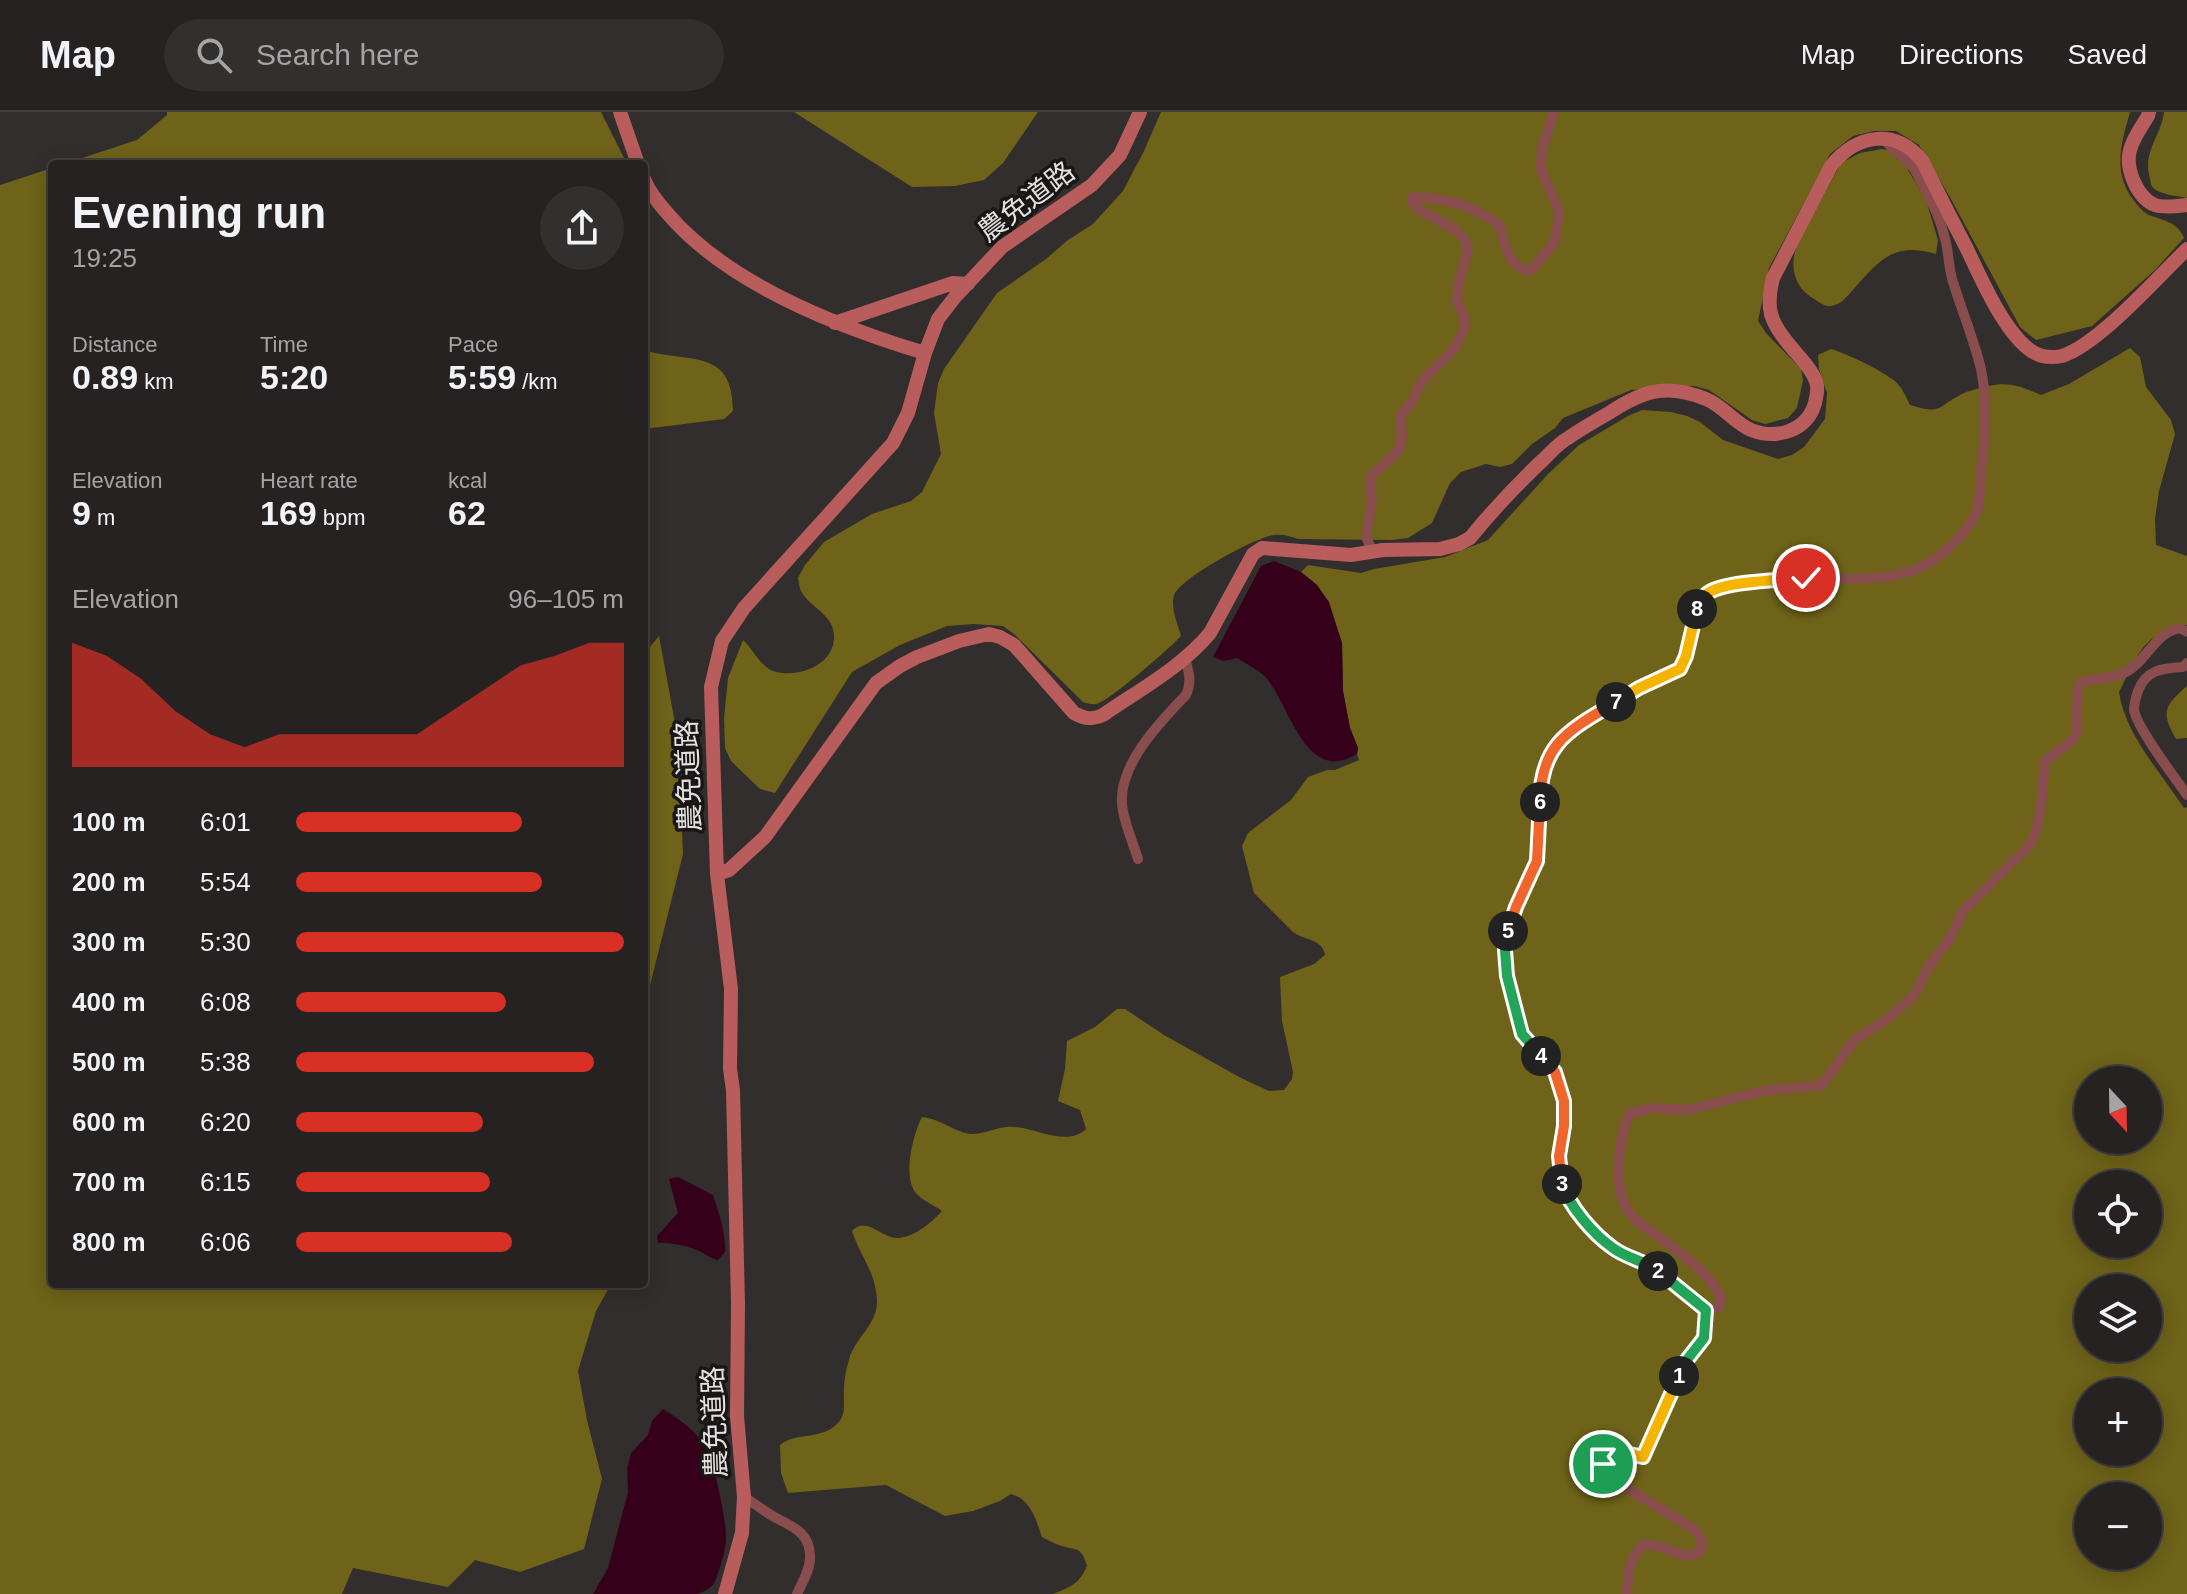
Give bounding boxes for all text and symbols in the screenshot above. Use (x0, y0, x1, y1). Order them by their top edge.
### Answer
search box (164, 19, 724, 91)
icon: search (192, 33, 236, 77)
text: Map (40, 34, 116, 76)
text: Search here (256, 38, 419, 71)
text: Map (1801, 39, 1855, 70)
text: Directions (1899, 39, 2024, 70)
text: Saved (2068, 39, 2147, 70)
street label: 農免道路 (972, 155, 1080, 247)
button: share (540, 186, 624, 270)
text: Evening run (72, 188, 326, 237)
text: 19:25 (72, 243, 137, 273)
text: Distance (72, 332, 158, 357)
text: Time (260, 332, 308, 357)
text: Pace (448, 332, 498, 357)
text: 0.89 (72, 358, 138, 396)
text: 5:20 (260, 358, 328, 396)
text: 5:59 (448, 358, 516, 396)
text: km (138, 369, 174, 394)
text: /km (516, 369, 558, 394)
text: Elevation (72, 468, 163, 493)
text: Heart rate (260, 468, 358, 493)
text: kcal (448, 468, 487, 493)
text: 9 (72, 494, 91, 532)
text: 169 (260, 494, 317, 532)
text: 62 (448, 494, 486, 532)
text: m (91, 505, 115, 530)
text: bpm (317, 505, 366, 530)
pin (1772, 544, 1840, 612)
icon: check (1784, 556, 1828, 600)
text: Elevation (72, 584, 179, 614)
text: 96–105 m (508, 584, 624, 614)
pin: 8 (1677, 589, 1717, 629)
text: 8 (1691, 596, 1703, 621)
pin: 7 (1596, 682, 1636, 722)
text: 7 (1610, 689, 1622, 714)
street label: 農免道路 (671, 719, 706, 832)
pin: 6 (1520, 782, 1560, 822)
text: 6 (1534, 789, 1546, 814)
text: 100 m (72, 807, 146, 837)
text: 6:01 (200, 807, 251, 837)
text: 200 m (72, 867, 146, 897)
text: 5:54 (200, 867, 251, 897)
pin: 5 (1488, 911, 1528, 951)
text: 5 (1502, 918, 1514, 943)
text: 300 m (72, 927, 146, 957)
text: 5:30 (200, 927, 251, 957)
text: 400 m (72, 987, 146, 1017)
text: 6:08 (200, 987, 251, 1017)
pin: 4 (1521, 1036, 1561, 1076)
text: 4 (1535, 1043, 1547, 1068)
text: 500 m (72, 1047, 146, 1077)
text: 5:38 (200, 1047, 251, 1077)
north arrow (2074, 1066, 2162, 1154)
map controls (2074, 1066, 2162, 1570)
text: 600 m (72, 1107, 146, 1137)
text: 6:20 (200, 1107, 251, 1137)
pin: 3 (1542, 1164, 1582, 1204)
text: 700 m (72, 1167, 146, 1197)
text: 6:15 (200, 1167, 251, 1197)
button: locate (2074, 1170, 2162, 1258)
text: 3 (1556, 1171, 1568, 1196)
text: 800 m (72, 1227, 146, 1257)
text: 6:06 (200, 1227, 251, 1257)
pin: 2 (1638, 1251, 1678, 1291)
text: 2 (1652, 1258, 1664, 1283)
button: layers (2074, 1274, 2162, 1362)
pin: 1 (1659, 1356, 1699, 1396)
text: 1 (1673, 1363, 1685, 1388)
street label: 農免道路 (697, 1365, 732, 1478)
button: + (2074, 1378, 2162, 1466)
pin (1569, 1430, 1637, 1498)
icon: arrive (1581, 1442, 1625, 1486)
button: − (2074, 1482, 2162, 1570)

